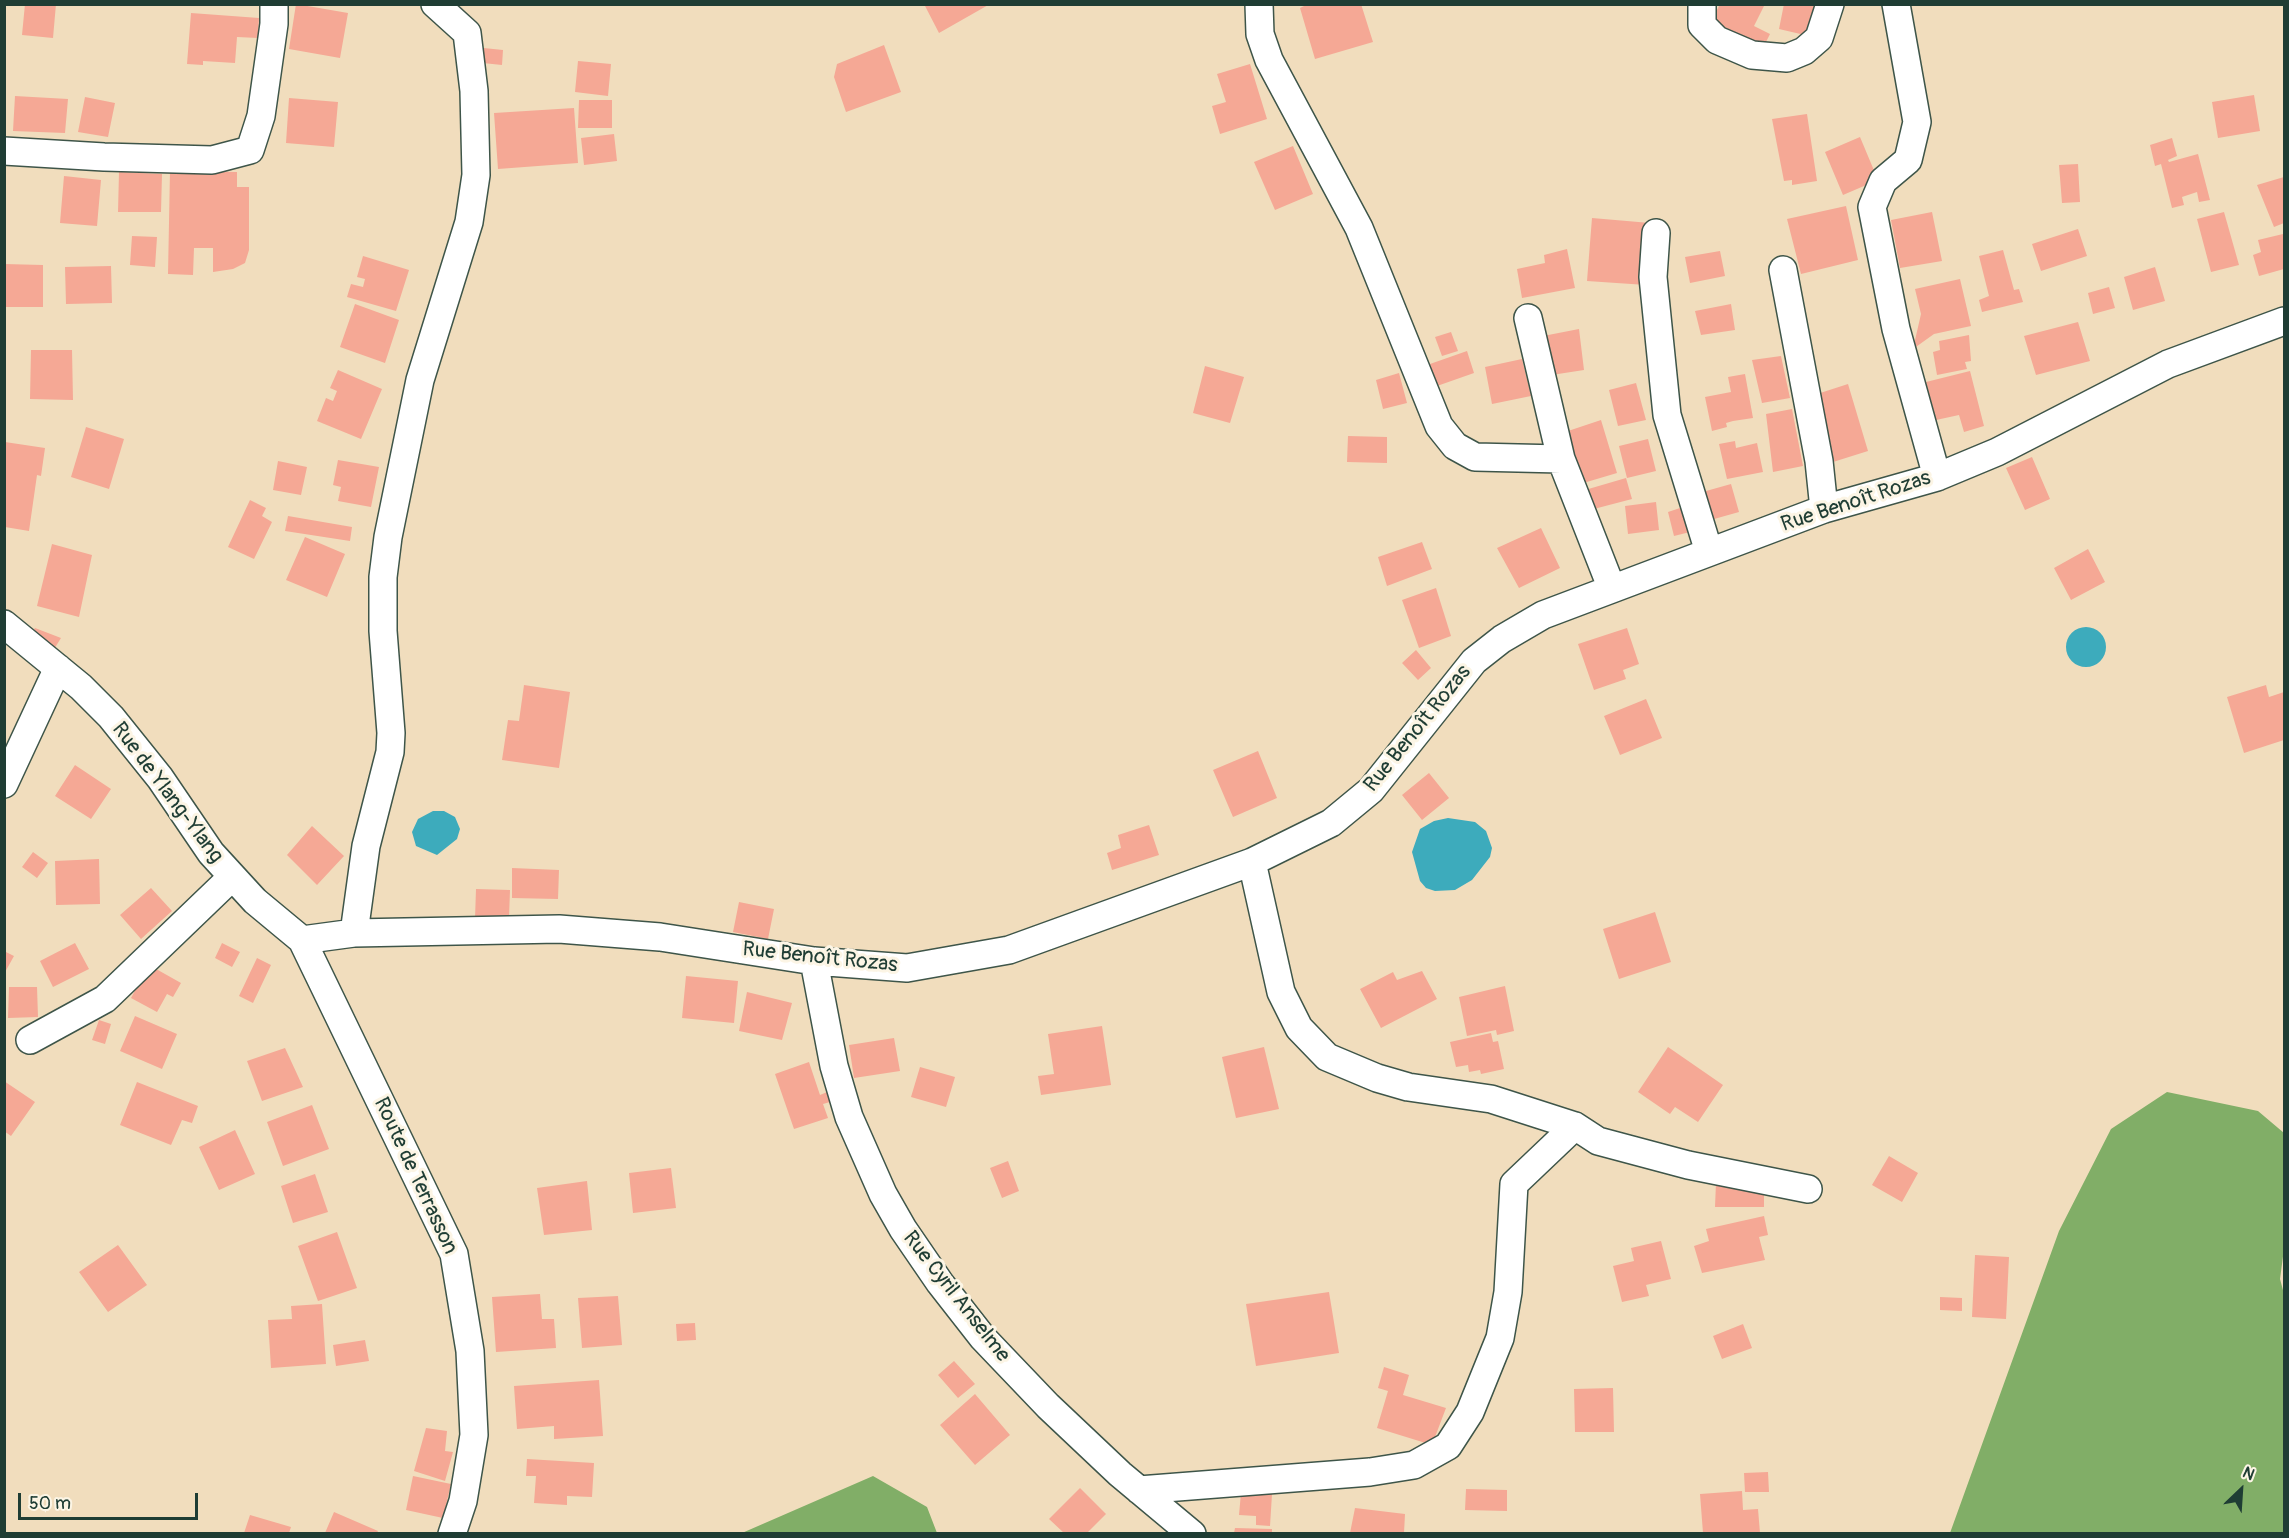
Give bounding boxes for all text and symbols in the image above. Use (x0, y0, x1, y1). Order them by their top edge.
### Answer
street label: Rue Benoît Rozas (1778, 466, 1934, 538)
street label: Rue Benoît Rozas (1359, 661, 1477, 797)
street label: Rue de Ylang-Ylang (106, 718, 228, 868)
street label: Rue Benoît Rozas (741, 937, 899, 979)
street label: Route de Terrasson (368, 1094, 462, 1258)
street label: Rue Cyril Anselme (897, 1227, 1015, 1367)
north arrow (2211, 1460, 2271, 1520)
text: N (2239, 1462, 2258, 1485)
scale bar (21, 1481, 201, 1519)
text: 50 m (29, 1492, 71, 1515)

